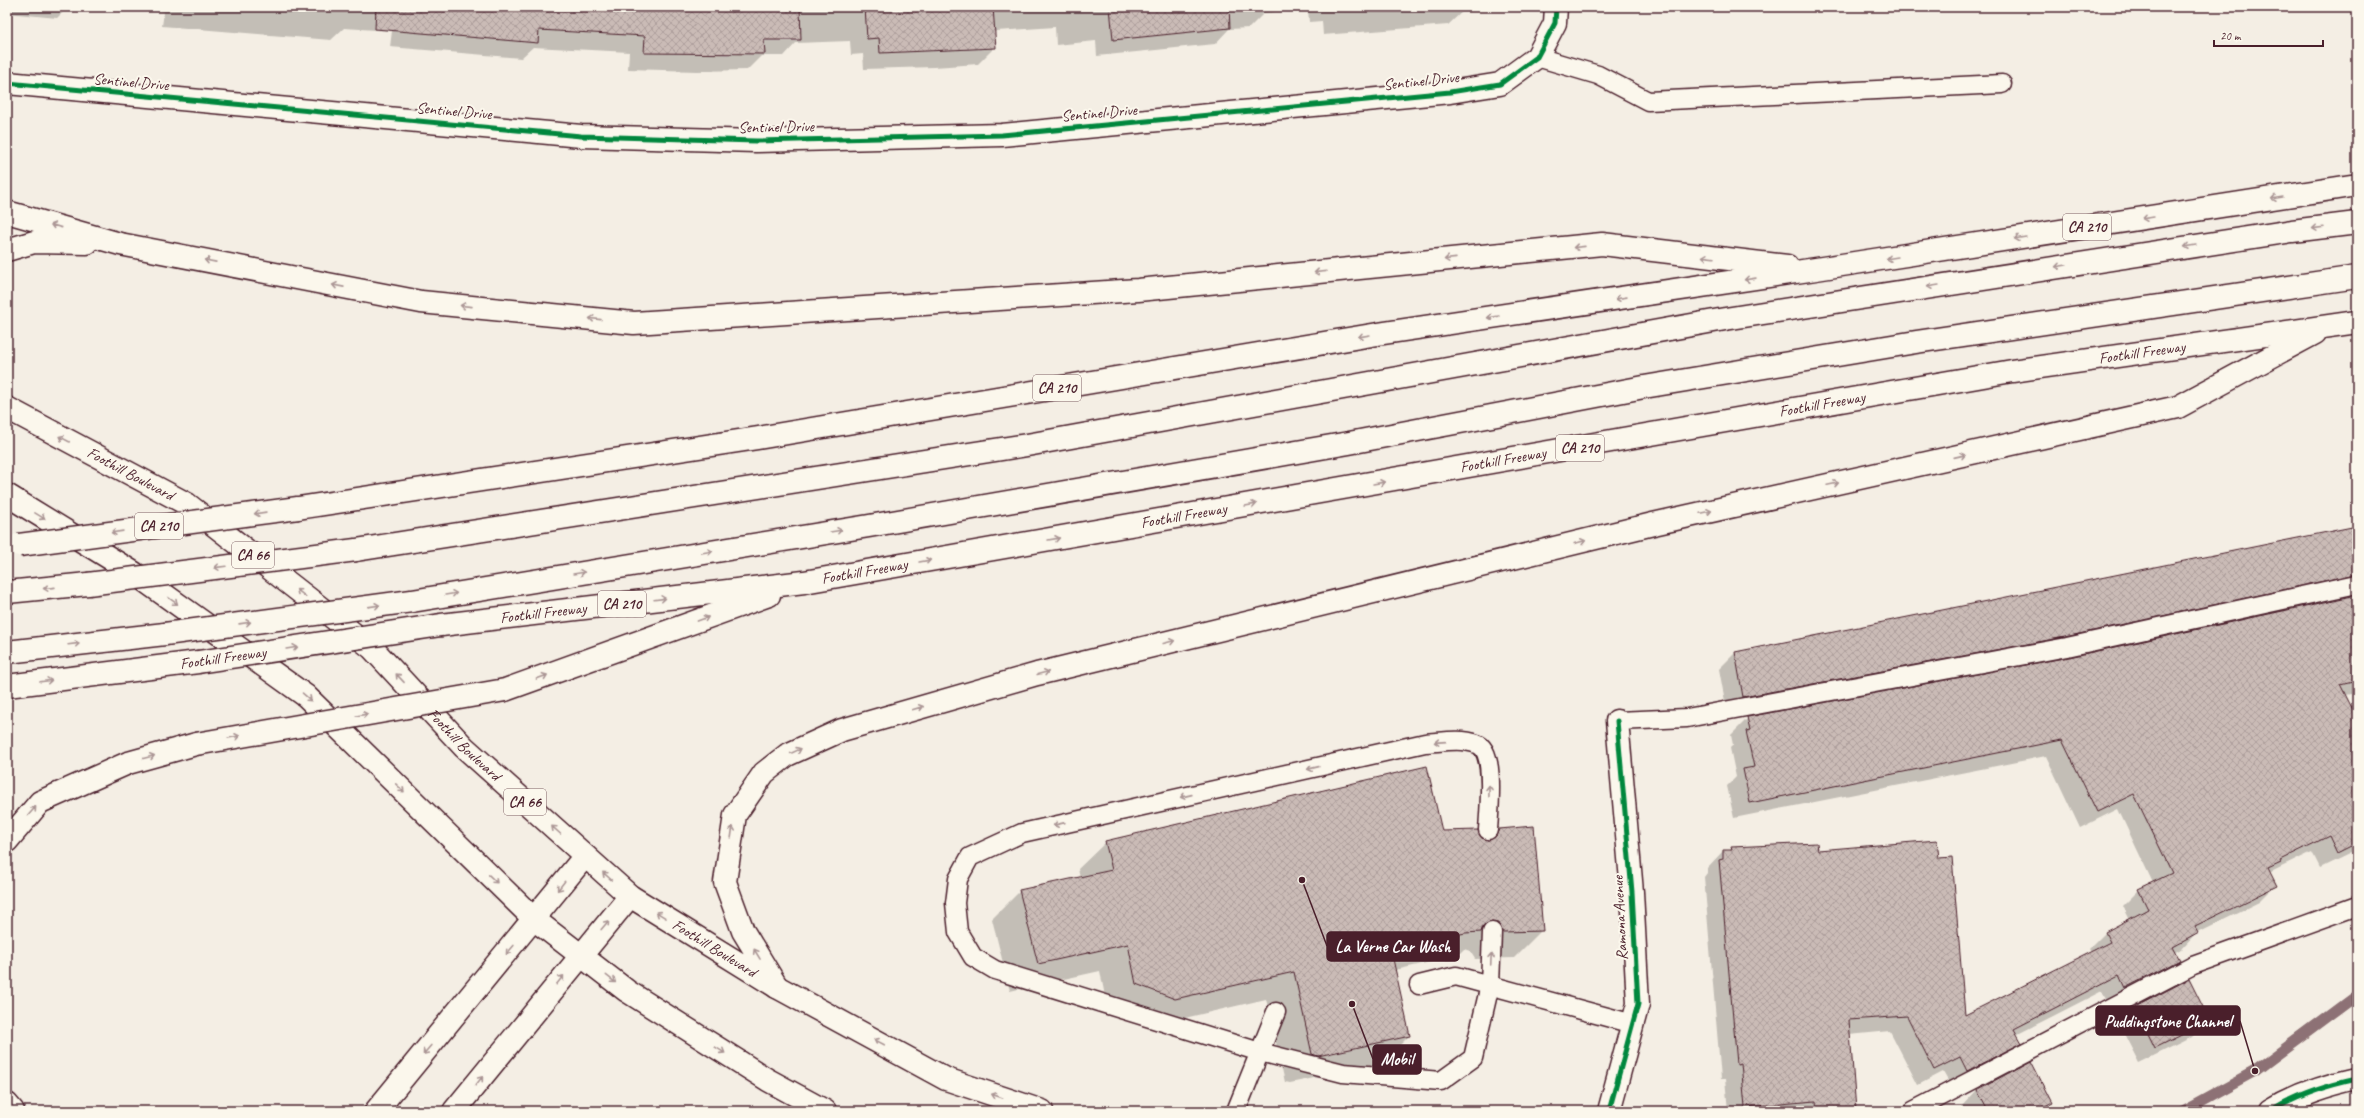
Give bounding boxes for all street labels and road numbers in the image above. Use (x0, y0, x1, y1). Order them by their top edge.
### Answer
street label: Sentinel Drive (1382, 67, 1461, 95)
street label: Sentinel Drive (92, 69, 171, 95)
street label: Sentinel Drive (415, 98, 494, 124)
street label: Sentinel Drive (1060, 100, 1139, 126)
street label: Sentinel Drive (738, 116, 816, 138)
road number: CA 210 (2063, 214, 2111, 240)
street label: Foothill Freeway (2097, 336, 2188, 369)
road number: CA 210 (1033, 375, 1081, 401)
street label: Foothill Freeway (1778, 387, 1868, 422)
road number: CA 210 (1556, 435, 1604, 461)
street label: Foothill Freeway (1458, 442, 1549, 477)
street label: Foothill Boulevard (84, 443, 180, 506)
street label: Foothill Freeway (1139, 498, 1230, 533)
road number: CA 210 (135, 513, 183, 539)
road number: CA 66 (232, 542, 274, 568)
street label: Foothill Freeway (820, 554, 911, 589)
road number: CA 210 (598, 591, 646, 617)
street label: Foothill Freeway (499, 598, 589, 628)
street label: Foothill Freeway (179, 642, 269, 674)
street label: Foothill Boulevard (423, 704, 507, 787)
road number: CA 66 (504, 789, 546, 815)
street label: Ramona Avenue (1608, 873, 1632, 961)
street label: Foothill Boulevard (669, 915, 763, 983)

